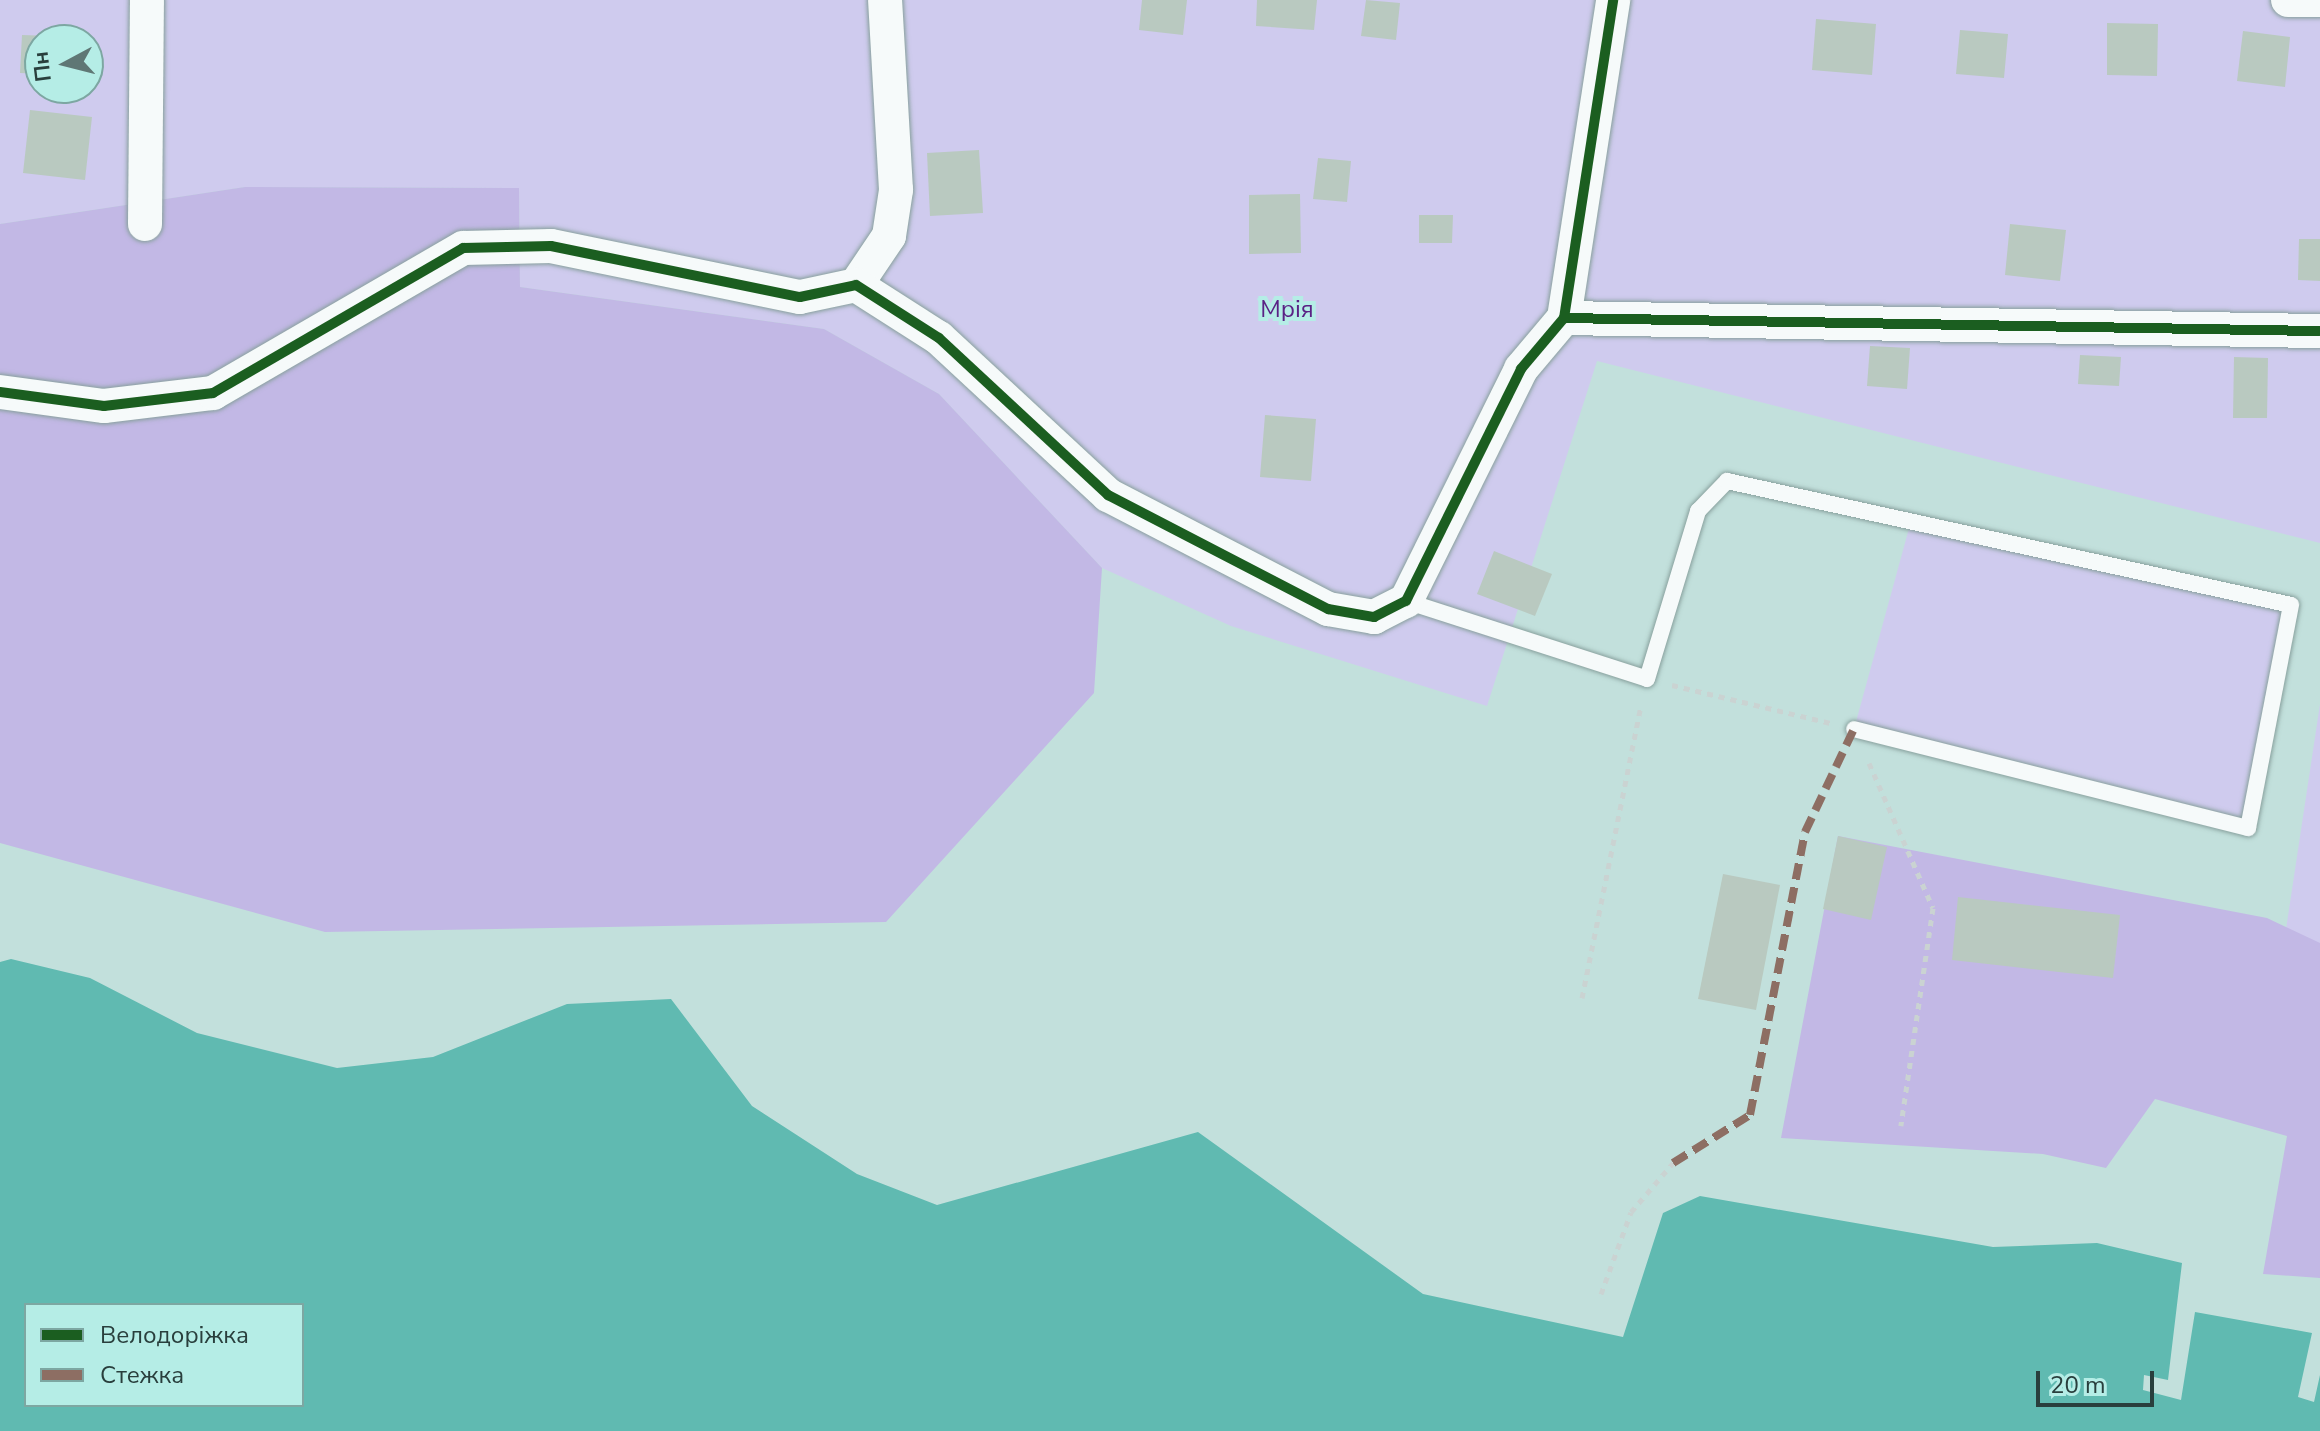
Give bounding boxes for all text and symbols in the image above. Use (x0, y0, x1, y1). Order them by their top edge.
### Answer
north arrow (24, 24, 104, 104)
text: Пн (25, 50, 59, 84)
park label: Мрія (1260, 296, 1314, 324)
legend (24, 1303, 304, 1407)
text: Велодоріжка (100, 1319, 249, 1351)
scale bar (2040, 1355, 2158, 1405)
text: Стежка (100, 1359, 184, 1391)
text: 20 m (2050, 1369, 2106, 1401)

